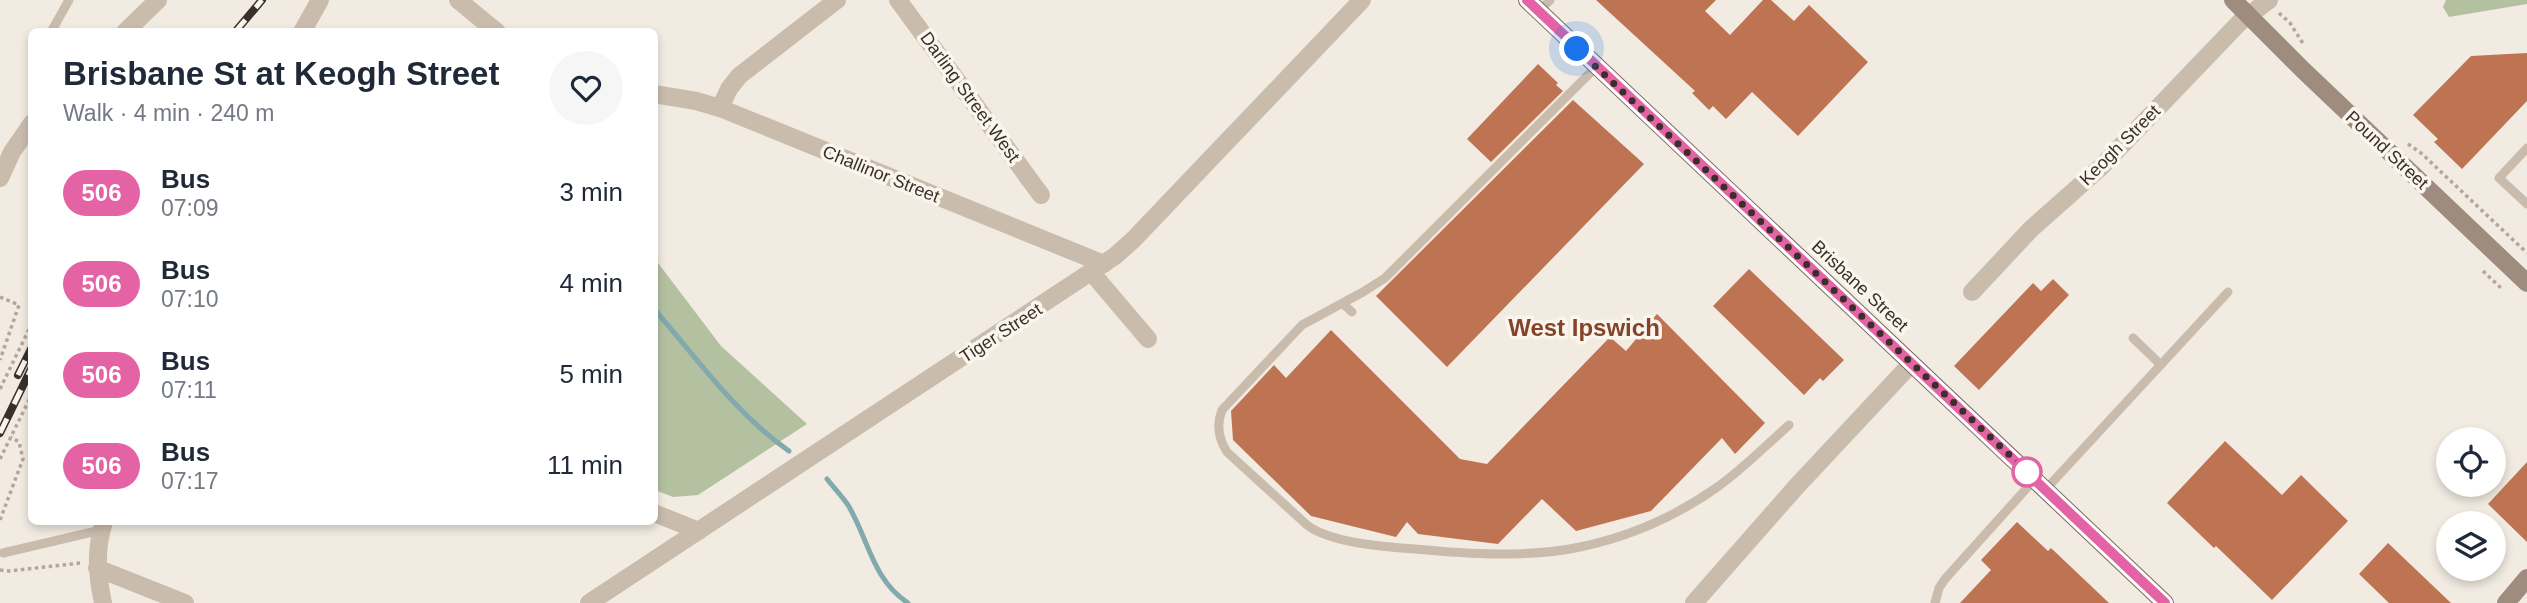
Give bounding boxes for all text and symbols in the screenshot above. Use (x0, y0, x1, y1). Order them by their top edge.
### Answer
street label: Darling Street West (916, 28, 1024, 166)
your location (1559, 31, 1594, 66)
button: heart (549, 51, 623, 125)
text: Brisbane St at Keogh Street (63, 55, 499, 92)
text: Walk · 4 min · 240 m (63, 100, 274, 126)
street label: Keogh Street (2076, 101, 2164, 189)
street label: Pound Street (2342, 107, 2432, 193)
street label: Challinor Street (820, 141, 942, 207)
text: Bus (161, 164, 210, 194)
text: 3 min (559, 177, 623, 207)
text: 506 (81, 179, 122, 206)
text: 07:09 (161, 195, 219, 221)
street label: Brisbane Street (1808, 236, 1912, 336)
text: Bus (161, 255, 210, 285)
text: 4 min (559, 268, 623, 298)
text: 506 (81, 270, 122, 297)
text: 07:10 (161, 286, 219, 312)
street label: Tiger Street (956, 299, 1046, 367)
district label: West Ipswich (1508, 314, 1660, 341)
text: Bus (161, 346, 210, 376)
text: 5 min (559, 359, 623, 389)
text: 506 (81, 361, 122, 388)
text: 07:11 (161, 377, 217, 403)
map controls (2436, 427, 2506, 581)
button: locate (2436, 427, 2506, 497)
text: Bus (161, 437, 210, 467)
text: 11 min (547, 450, 623, 480)
text: 506 (81, 452, 122, 479)
unlabelled marker (2012, 457, 2042, 487)
text: 07:17 (161, 468, 219, 494)
button: layers (2436, 511, 2506, 581)

